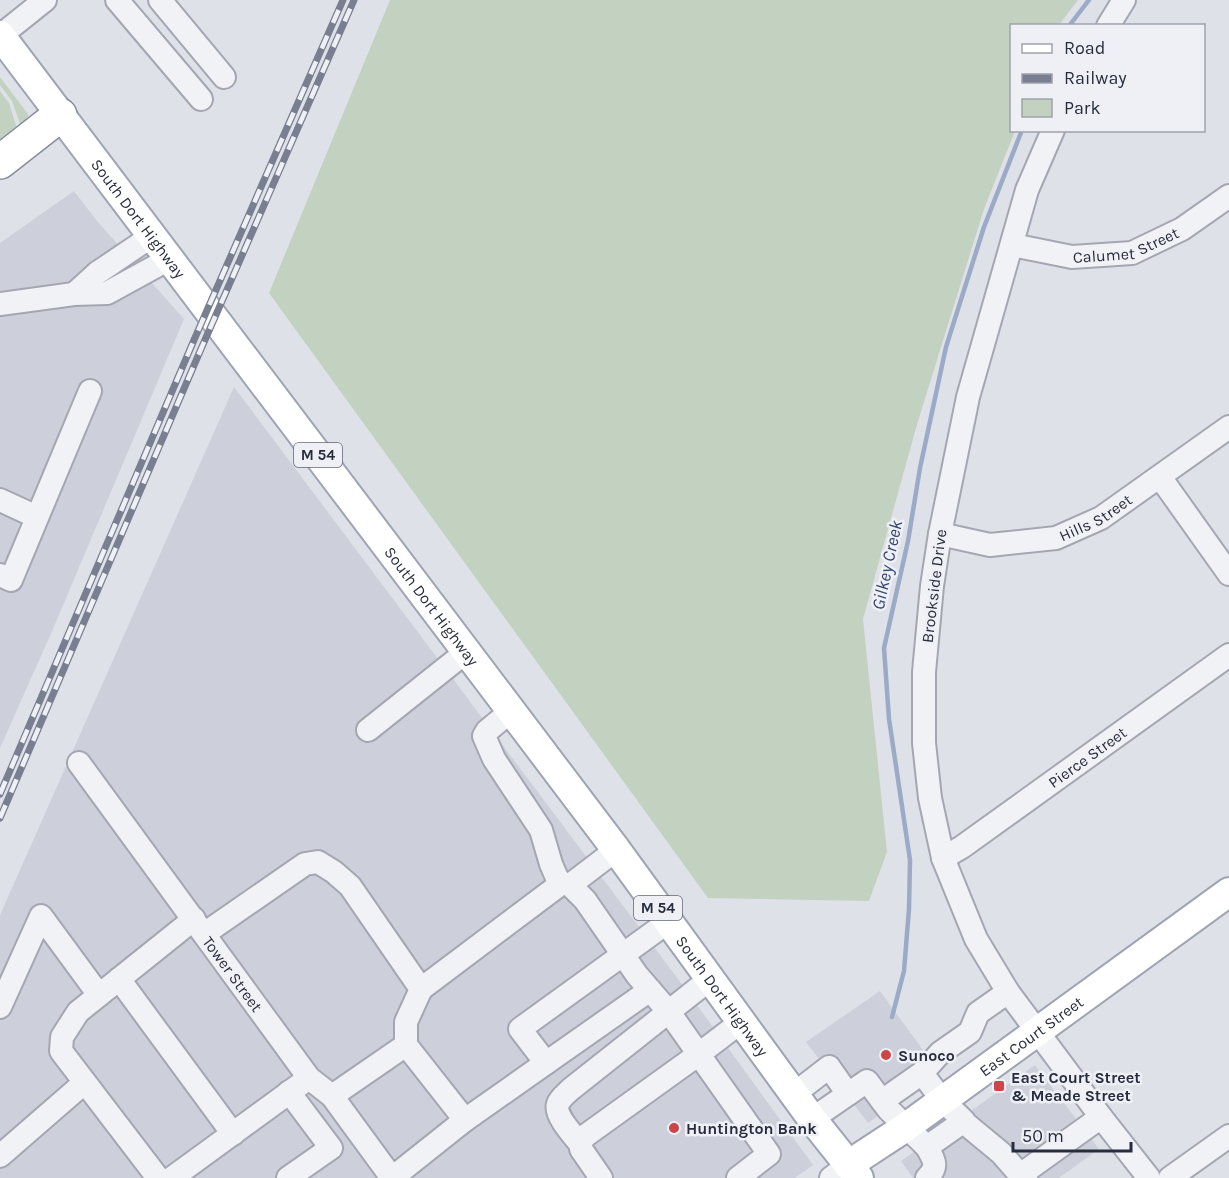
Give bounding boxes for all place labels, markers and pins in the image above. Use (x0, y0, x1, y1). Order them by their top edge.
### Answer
place label: Sunoco (898, 1046, 955, 1065)
marker: Sunoco (879, 1048, 893, 1062)
place label: East Court Street & Meade Street (1011, 1068, 1140, 1105)
marker: East Court Street & Meade Street (992, 1079, 1006, 1093)
place label: Huntington Bank (686, 1119, 817, 1138)
marker: Huntington Bank (667, 1121, 681, 1135)

